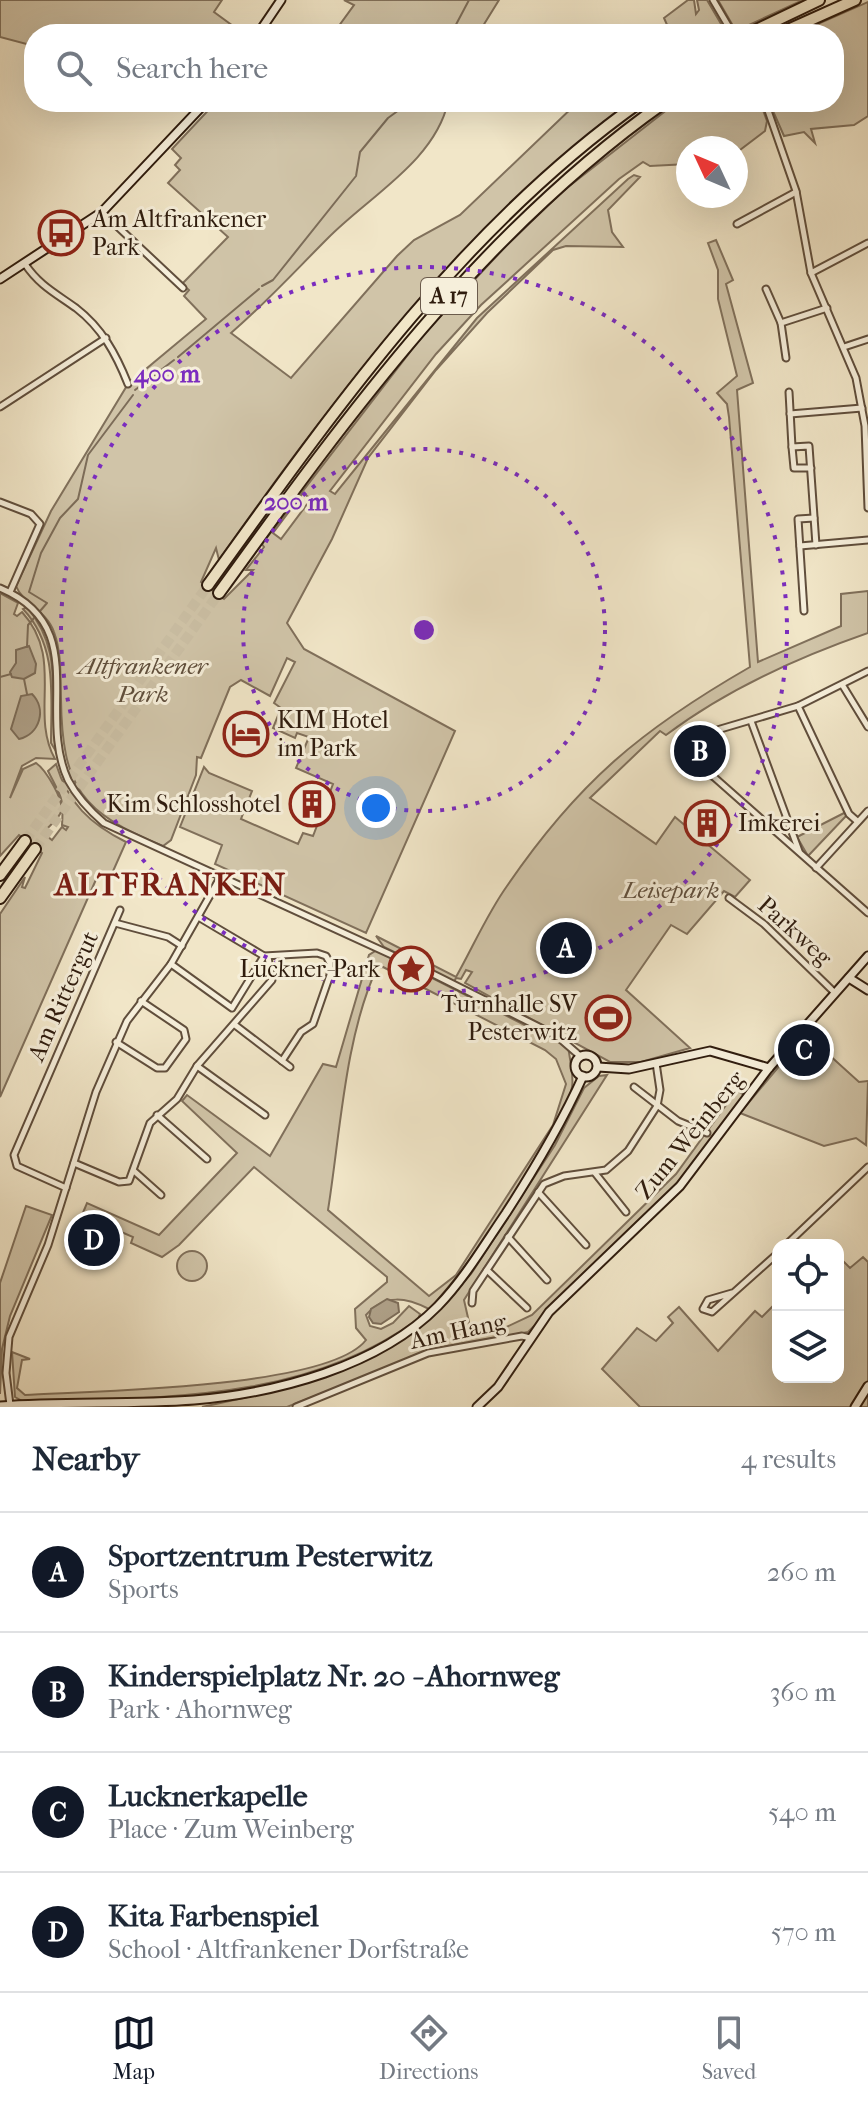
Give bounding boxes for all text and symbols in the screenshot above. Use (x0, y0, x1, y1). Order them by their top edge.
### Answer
search box (24, 24, 844, 112)
icon: search (52, 46, 96, 90)
text: Search here (116, 51, 268, 86)
north arrow (676, 136, 748, 208)
place label: Am Altfrankener Park (91, 205, 267, 261)
bus stop icon: Am Altfrankener Park (37, 209, 85, 257)
road number: A 17 (421, 278, 477, 314)
text: 400 m (133, 360, 201, 389)
text: 200 m (264, 488, 329, 516)
centre of rings (410, 616, 438, 644)
park label: Altfrankener Park (75, 652, 210, 708)
place label: KIM Hotel im Park (277, 706, 389, 762)
hotel icon: KIM Hotel im Park (222, 710, 270, 758)
pin: B (674, 721, 726, 781)
building icon: Kim Schlosshotel (288, 780, 336, 828)
your location (356, 788, 396, 828)
place label: Kim Schlosshotel (106, 790, 281, 818)
building icon: Imkerei (683, 799, 731, 847)
place label: Imkerei (738, 809, 820, 837)
district label: ALTFRANKEN (53, 866, 287, 903)
park label: Leisepark (621, 876, 720, 904)
street label: Parkweg (752, 891, 839, 972)
pin: A (540, 918, 592, 978)
street label: Am Rittergut (21, 926, 104, 1066)
place icon: Luckner-Park (387, 945, 435, 993)
place label: Luckner-Park (239, 955, 381, 983)
place label: Turnhalle SV Pesterwitz (441, 990, 578, 1046)
sports icon: Turnhalle SV Pesterwitz (584, 994, 632, 1042)
pin: C (778, 1020, 830, 1080)
street label: Zum Weinberg (630, 1064, 751, 1205)
pin: D (68, 1210, 120, 1270)
map controls (772, 1239, 844, 1383)
button: locate (772, 1239, 844, 1311)
street label: Am Hang (406, 1307, 510, 1355)
button: layers (772, 1311, 844, 1383)
text: Nearby (32, 1439, 139, 1479)
text: 4 results (741, 1444, 836, 1475)
text: Sportzentrum Pesterwitz (108, 1539, 432, 1574)
text: A (50, 1557, 66, 1588)
text: 260 m (767, 1557, 836, 1588)
text: Sports (108, 1574, 179, 1605)
text: Kinderspielplatz Nr. 20 - Ahornweg (108, 1659, 559, 1694)
text: B (50, 1677, 66, 1708)
text: 360 m (770, 1677, 836, 1708)
text: Park · Ahornweg (108, 1694, 292, 1725)
text: Lucknerkapelle (108, 1779, 308, 1814)
text: C (49, 1797, 67, 1828)
text: 540 m (768, 1797, 836, 1828)
text: Place · Zum Weinberg (108, 1814, 354, 1845)
text: Kita Farbenspiel (108, 1899, 319, 1934)
text: D (48, 1917, 68, 1948)
text: 570 m (771, 1917, 836, 1948)
text: School · Altfrankener Dorfstraße (108, 1934, 469, 1965)
tab: Map (112, 2011, 156, 2085)
tab: Directions (379, 2011, 478, 2085)
tab: Saved (702, 2011, 756, 2085)

